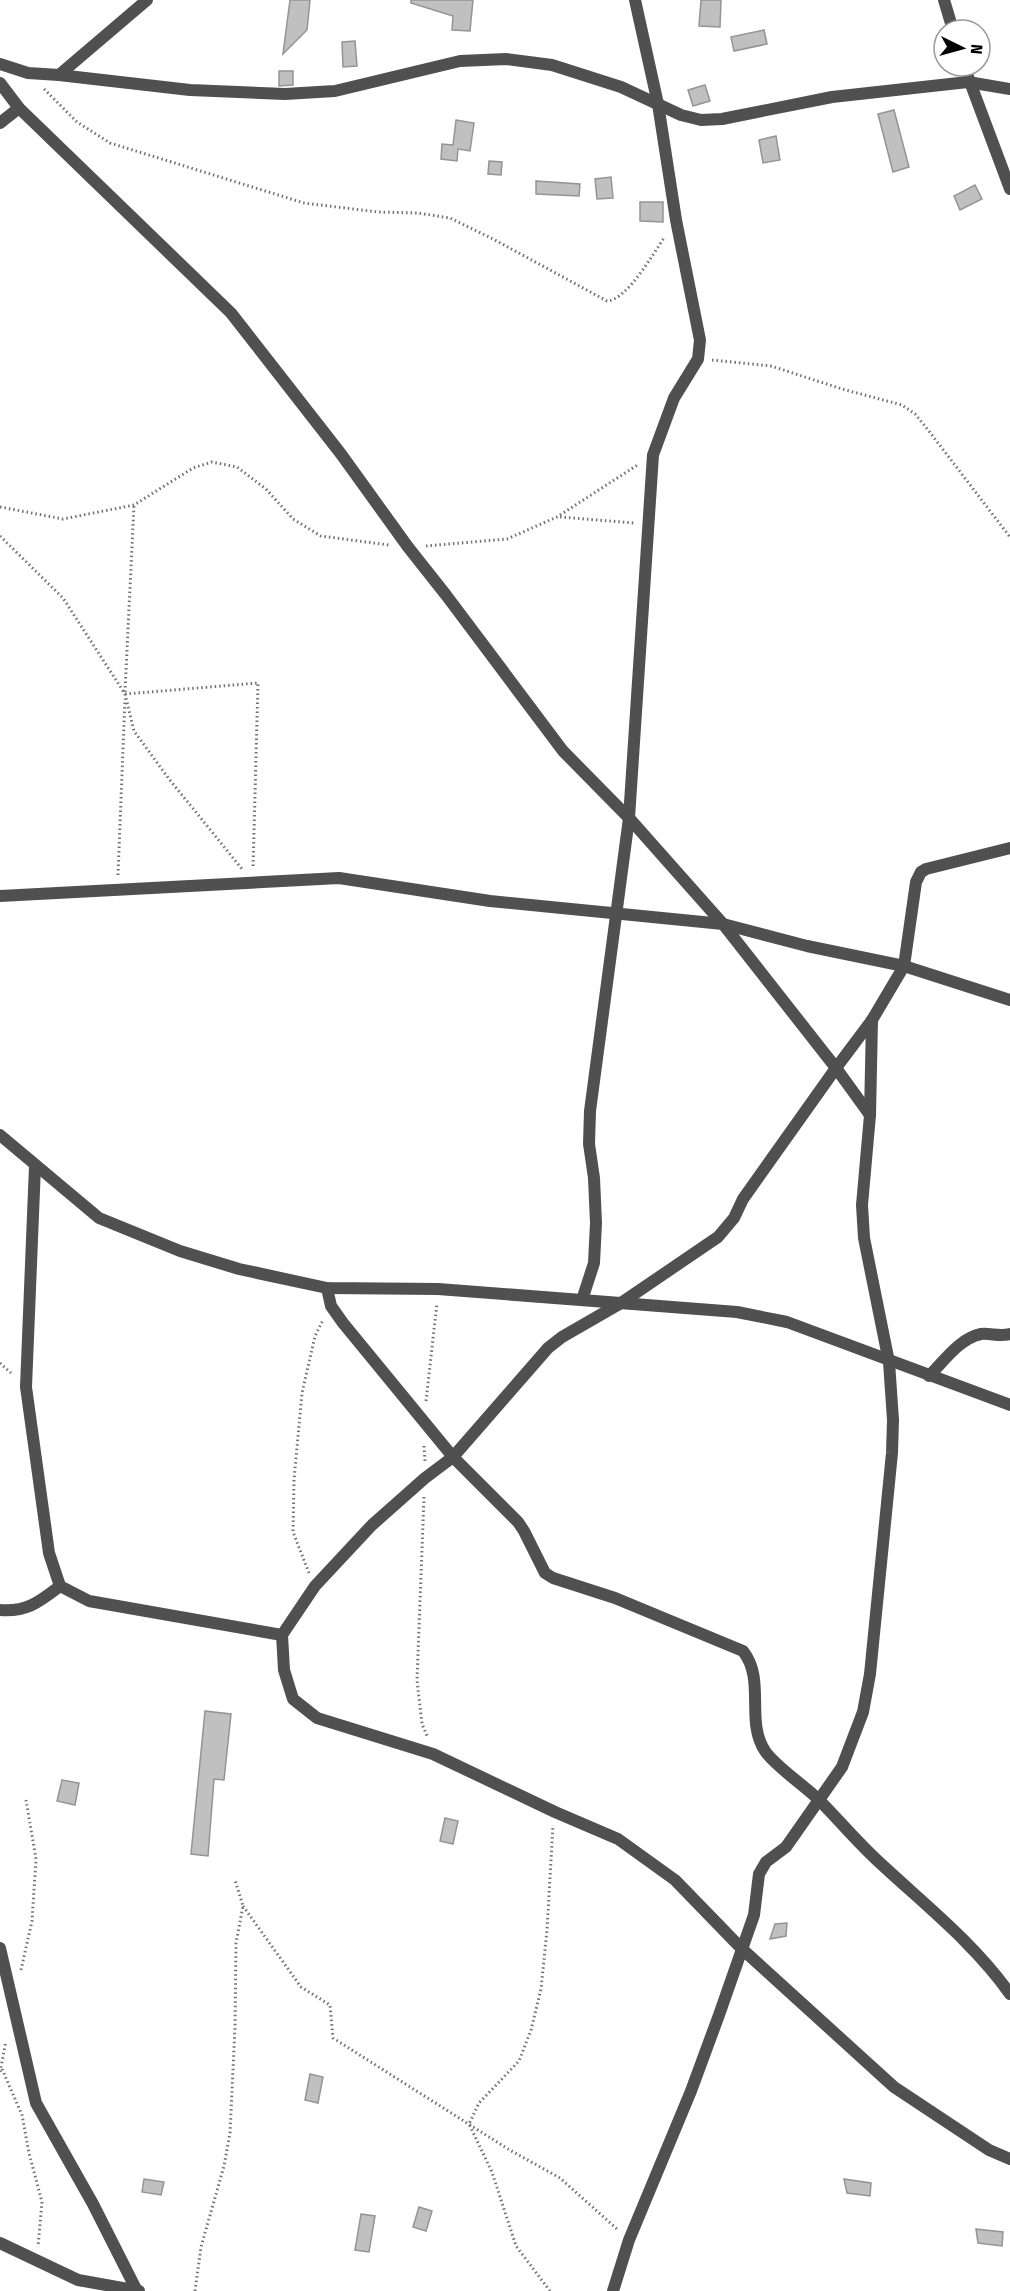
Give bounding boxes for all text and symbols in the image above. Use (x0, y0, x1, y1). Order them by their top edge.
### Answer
north arrow (932, 18, 992, 78)
text: N (967, 44, 986, 55)

